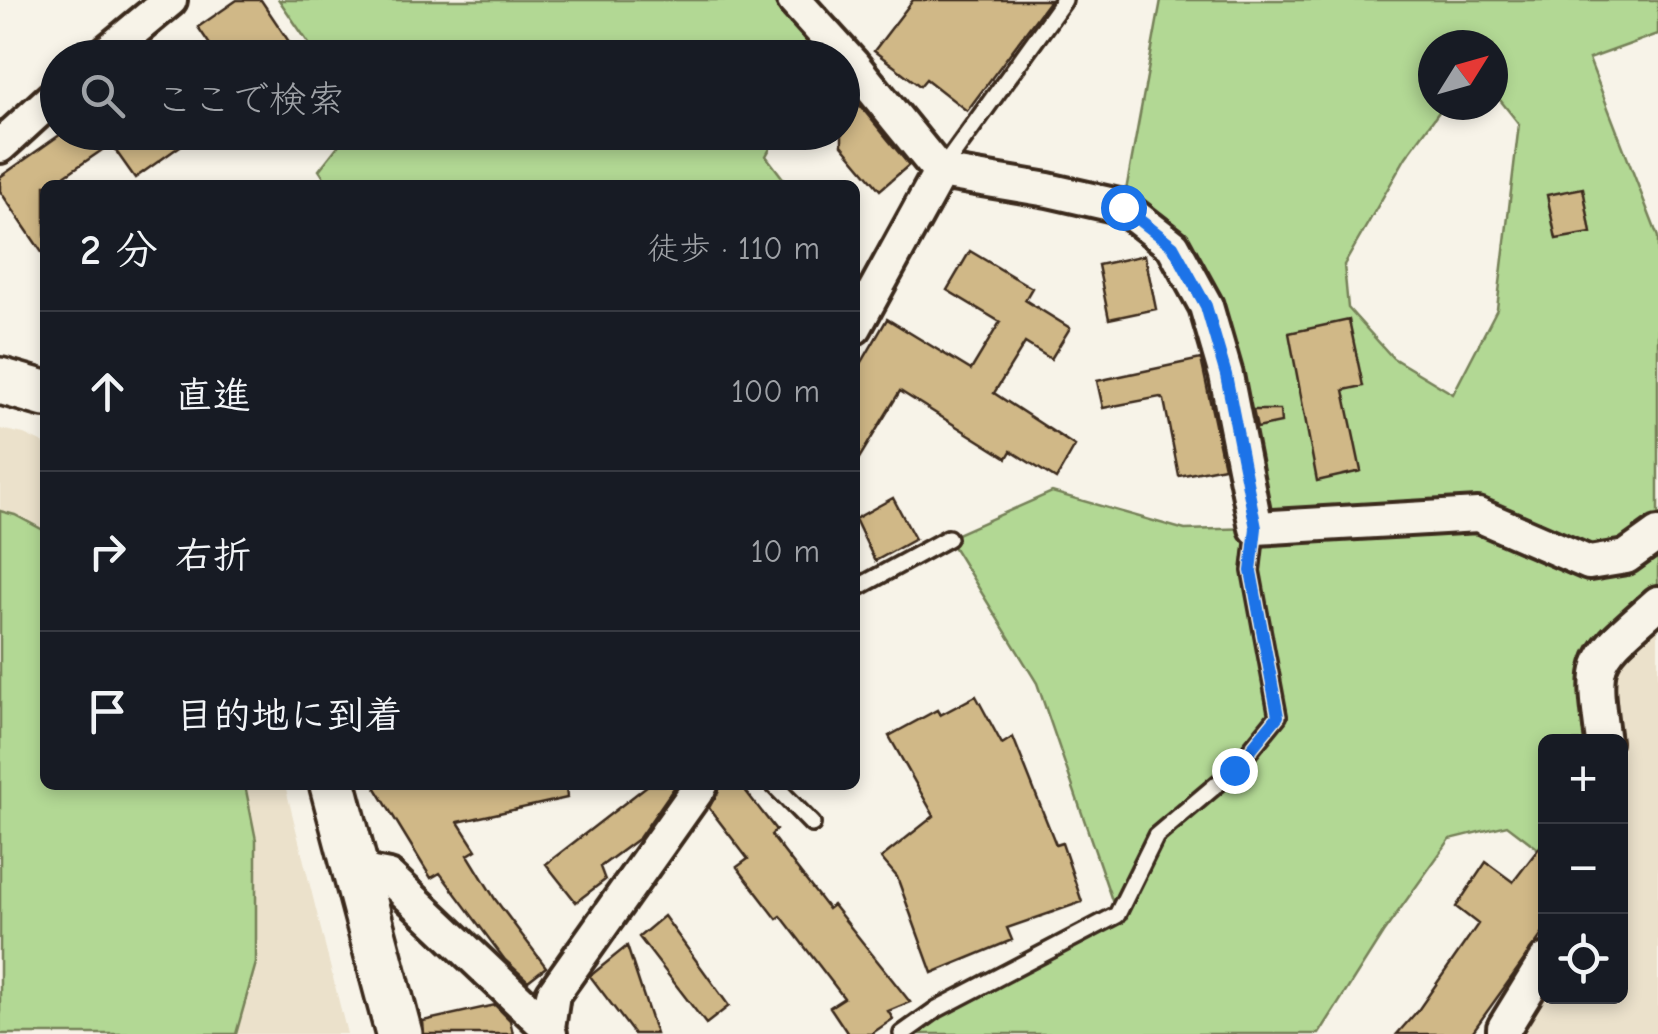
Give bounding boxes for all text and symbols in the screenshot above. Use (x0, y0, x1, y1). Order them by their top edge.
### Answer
north arrow (1418, 30, 1508, 120)
search box (40, 40, 860, 150)
icon: search (75, 68, 130, 123)
text: ここで検索 (155, 78, 345, 122)
route start (1101, 185, 1147, 231)
text: 2 分 (80, 226, 158, 275)
text: 徒歩 · 110 m (647, 230, 820, 267)
icon: ahead (80, 364, 135, 419)
text: 100 m (731, 373, 820, 410)
text: 直進 (175, 374, 251, 418)
icon: right (80, 524, 135, 579)
text: 10 m (751, 533, 820, 570)
text: 右折 (175, 534, 251, 578)
icon: arrive (80, 684, 135, 739)
text: 目的地に到着 (175, 694, 403, 738)
map controls (1538, 734, 1628, 1004)
button: + (1538, 734, 1628, 824)
route end (1212, 748, 1258, 794)
button: − (1538, 824, 1628, 914)
button: locate (1538, 914, 1628, 1004)

